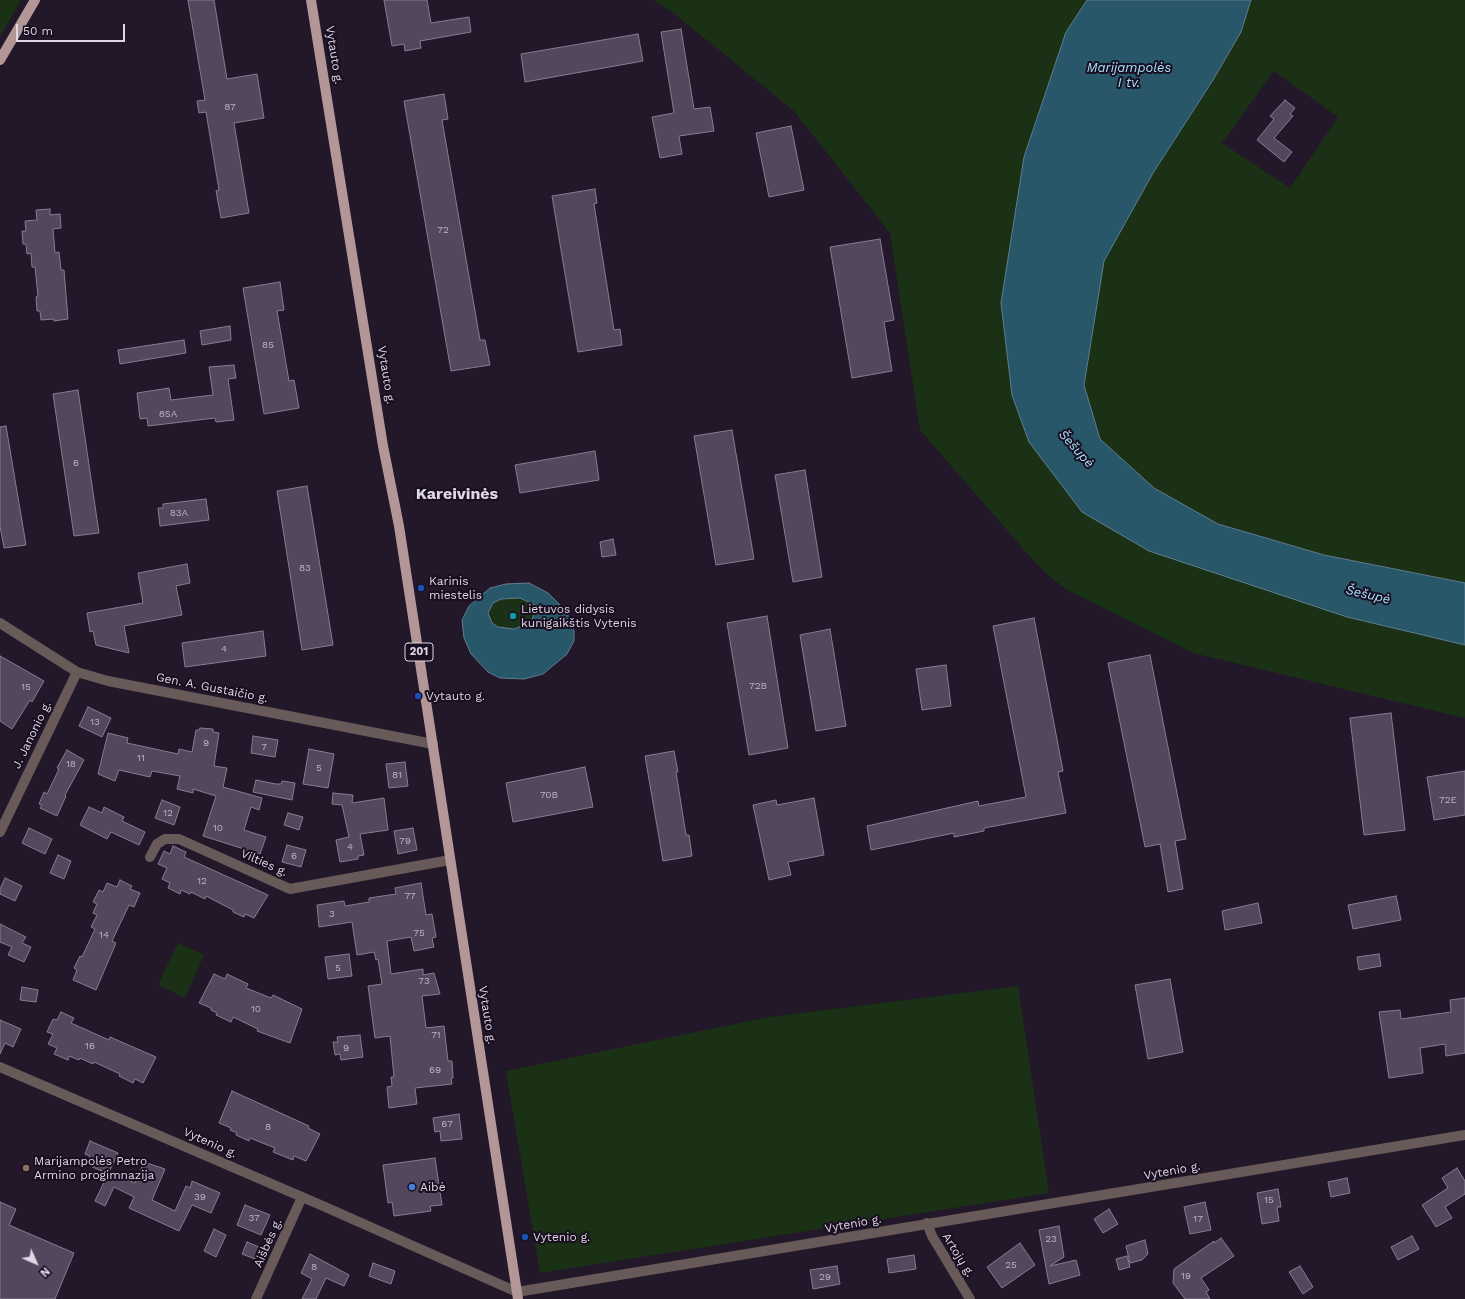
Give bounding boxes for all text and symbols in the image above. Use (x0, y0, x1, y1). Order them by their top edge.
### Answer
scale bar (18, 16, 127, 42)
text: 50 m (23, 24, 53, 38)
street label: Vytauto g. (322, 25, 346, 85)
water label: Marijampolės I tv. (1087, 60, 1171, 91)
house number: 87 (224, 101, 236, 113)
house number: 72 (437, 224, 449, 236)
house number: 85 (262, 339, 274, 351)
street label: Vytauto g. (374, 345, 398, 405)
house number: 85A (159, 408, 177, 420)
water label: Šešupė (1055, 427, 1097, 471)
house number: 6 (73, 457, 79, 469)
district label: Kareivinės (416, 484, 498, 504)
house number: 83A (170, 507, 188, 519)
house number: 83 (299, 562, 311, 574)
place label: Karinis miestelis (429, 574, 482, 602)
water label: Šešupė (1344, 582, 1392, 608)
marker: Karinis miestelis (416, 583, 426, 593)
place label: Lietuvos didysis kunigaikštis Vytenis (521, 602, 637, 630)
marker: Lietuvos didysis kunigaikštis Vytenis (508, 611, 518, 621)
house number: 4 (221, 643, 227, 655)
road number: 201 (405, 643, 433, 661)
street label: Gen. A. Gustaičio g. (155, 670, 269, 706)
house number: 72B (749, 680, 767, 692)
house number: 15 (21, 681, 31, 693)
place label: Vytauto g. (426, 689, 485, 703)
marker: Vytauto g. (413, 691, 423, 701)
street label: J. Janonio g. (9, 699, 55, 771)
house number: 13 (90, 716, 100, 728)
house number: 9 (203, 737, 209, 749)
house number: 7 (261, 741, 267, 753)
house number: 11 (137, 752, 145, 764)
house number: 18 (66, 758, 76, 770)
house number: 5 (316, 762, 322, 774)
house number: 81 (392, 769, 402, 781)
house number: 70B (540, 789, 558, 801)
house number: 72E (1439, 794, 1457, 806)
house number: 12 (163, 807, 173, 819)
house number: 10 (213, 822, 223, 834)
house number: 79 (399, 835, 411, 847)
house number: 4 (347, 841, 353, 853)
street label: Vilties g. (238, 846, 290, 880)
house number: 6 (291, 850, 297, 862)
house number: 12 (197, 875, 207, 887)
house number: 77 (404, 890, 416, 902)
house number: 3 (329, 908, 335, 920)
house number: 75 (413, 927, 425, 939)
house number: 14 (99, 929, 109, 941)
house number: 5 (335, 962, 341, 974)
house number: 73 (418, 975, 430, 987)
street label: Vytauto g. (475, 985, 499, 1045)
house number: 10 (251, 1003, 261, 1015)
house number: 71 (431, 1029, 441, 1041)
house number: 16 (85, 1040, 95, 1052)
house number: 9 (343, 1042, 349, 1054)
house number: 69 (429, 1064, 441, 1076)
house number: 67 (441, 1118, 453, 1130)
house number: 8 (265, 1121, 271, 1133)
street label: Vytenio g. (181, 1125, 239, 1161)
place label: Marijampolės Petro Armino progimnazija (34, 1154, 154, 1182)
street label: Vytenio g. (1143, 1159, 1201, 1183)
marker: Marijampolės Petro Armino progimnazija (21, 1163, 31, 1173)
place label: Aibė (420, 1180, 446, 1194)
marker: Aibė (407, 1182, 417, 1192)
house number: 39 (194, 1191, 206, 1203)
house number: 15 (1264, 1194, 1274, 1206)
house number: 37 (248, 1212, 260, 1224)
street label: Vytenio g. (824, 1212, 882, 1236)
house number: 17 (1193, 1213, 1203, 1225)
street label: Aišbės g. (251, 1216, 285, 1270)
place label: Vytenio g. (533, 1230, 590, 1244)
street label: Artojų g. (939, 1230, 977, 1280)
marker: Vytenio g. (520, 1232, 530, 1242)
house number: 23 (1045, 1233, 1057, 1245)
north arrow (16, 1243, 56, 1283)
house number: 25 (1005, 1259, 1017, 1271)
house number: 8 (311, 1261, 317, 1273)
text: N (37, 1264, 52, 1279)
house number: 19 (1181, 1270, 1191, 1282)
house number: 29 (819, 1271, 831, 1283)

